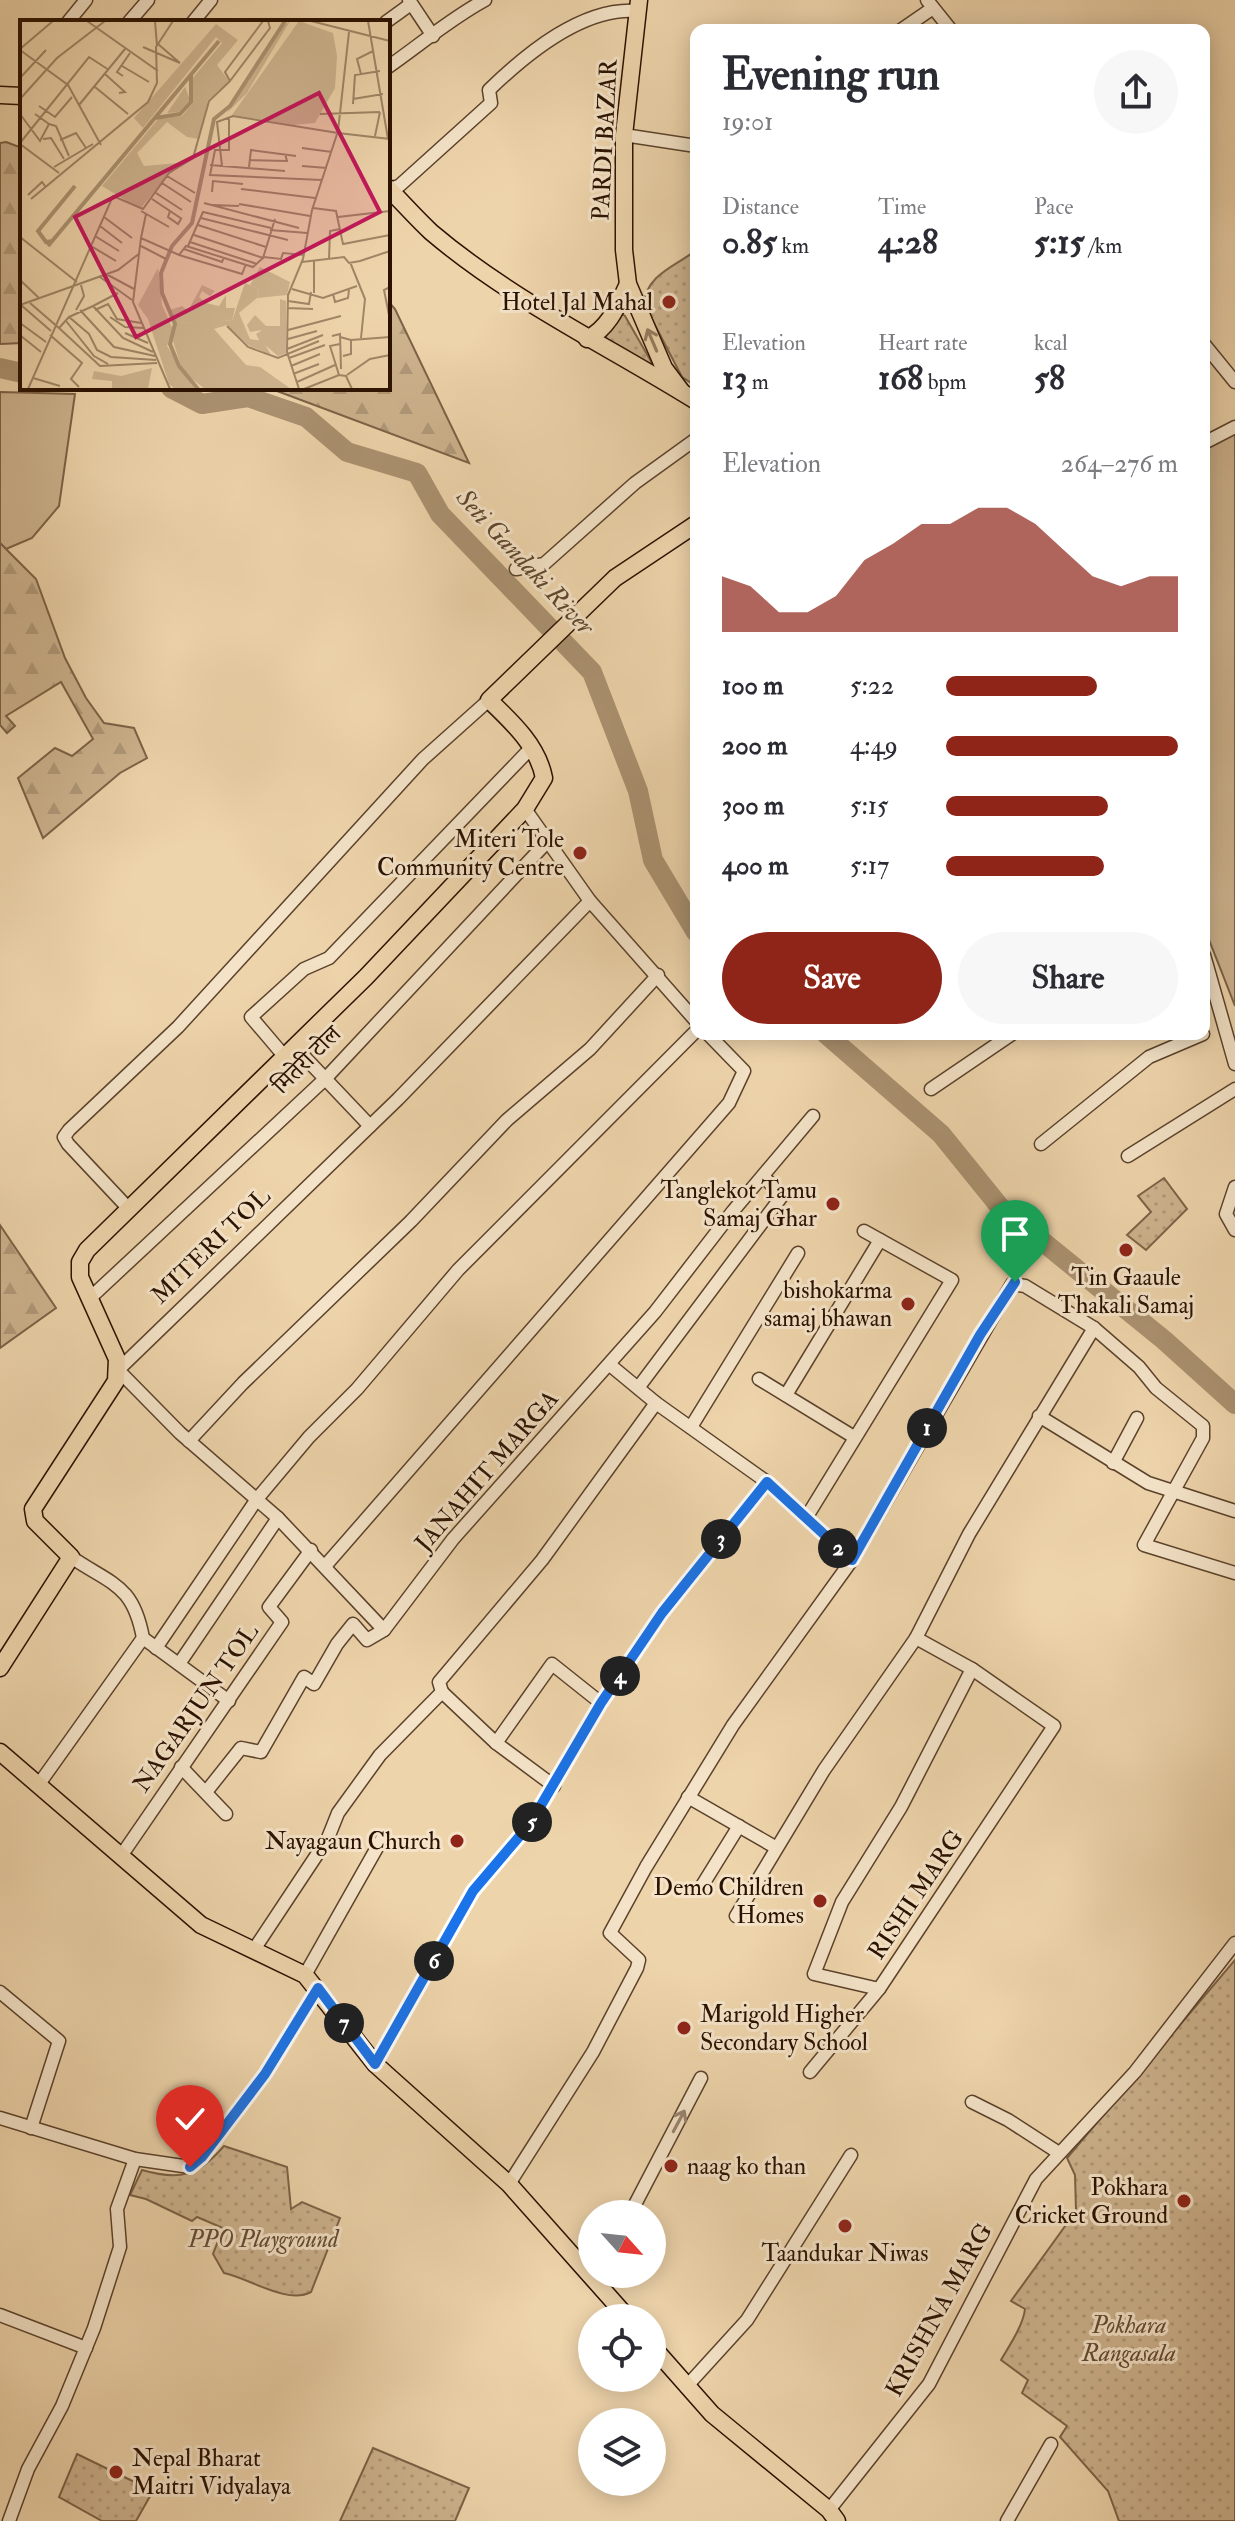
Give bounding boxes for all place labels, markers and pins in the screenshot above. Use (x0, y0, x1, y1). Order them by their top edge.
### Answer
place label: Hotel Jal Mahal (501, 287, 653, 318)
marker: Hotel Jal Mahal (660, 293, 678, 311)
place label: Miteri Tole Community Centre (377, 824, 564, 883)
marker: Miteri Tole Community Centre (571, 844, 589, 862)
place label: Tanglekot Tamu Samaj Ghar (660, 1175, 817, 1234)
marker: Tanglekot Tamu Samaj Ghar (824, 1195, 842, 1213)
pin (981, 1200, 1049, 1282)
marker: Tin Gaaule Thakali Samaj (1117, 1241, 1135, 1259)
place label: Tin Gaaule Thakali Samaj (1058, 1262, 1194, 1321)
place label: bishokarma samaj bhawan (764, 1275, 893, 1334)
marker: bishokarma samaj bhawan (899, 1295, 917, 1313)
pin: 1 (907, 1408, 947, 1448)
pin: 3 (701, 1519, 741, 1559)
pin: 2 (818, 1528, 858, 1568)
pin: 4 (600, 1656, 640, 1696)
pin: 5 (512, 1802, 552, 1842)
place label: Nayagaun Church (265, 1826, 441, 1857)
marker: Nayagaun Church (448, 1832, 466, 1850)
place label: Demo Children Homes (654, 1872, 804, 1931)
marker: Demo Children Homes (811, 1892, 829, 1910)
pin: 6 (414, 1941, 454, 1981)
place label: Marigold Higher Secondary School (700, 1999, 868, 2058)
pin: 7 (324, 2003, 364, 2043)
marker: Marigold Higher Secondary School (675, 2019, 693, 2037)
pin (156, 2085, 224, 2167)
place label: naag ko than (687, 2151, 806, 2182)
marker: naag ko than (662, 2157, 680, 2175)
place label: Pokhara Cricket Ground (1015, 2172, 1169, 2231)
marker: Pokhara Cricket Ground (1175, 2192, 1193, 2210)
marker: Taandukar Niwas (836, 2217, 854, 2235)
place label: Taandukar Niwas (762, 2238, 928, 2269)
place label: Nepal Bharat Maitri Vidyalaya (132, 2443, 292, 2502)
marker: Nepal Bharat Maitri Vidyalaya (107, 2463, 125, 2481)

